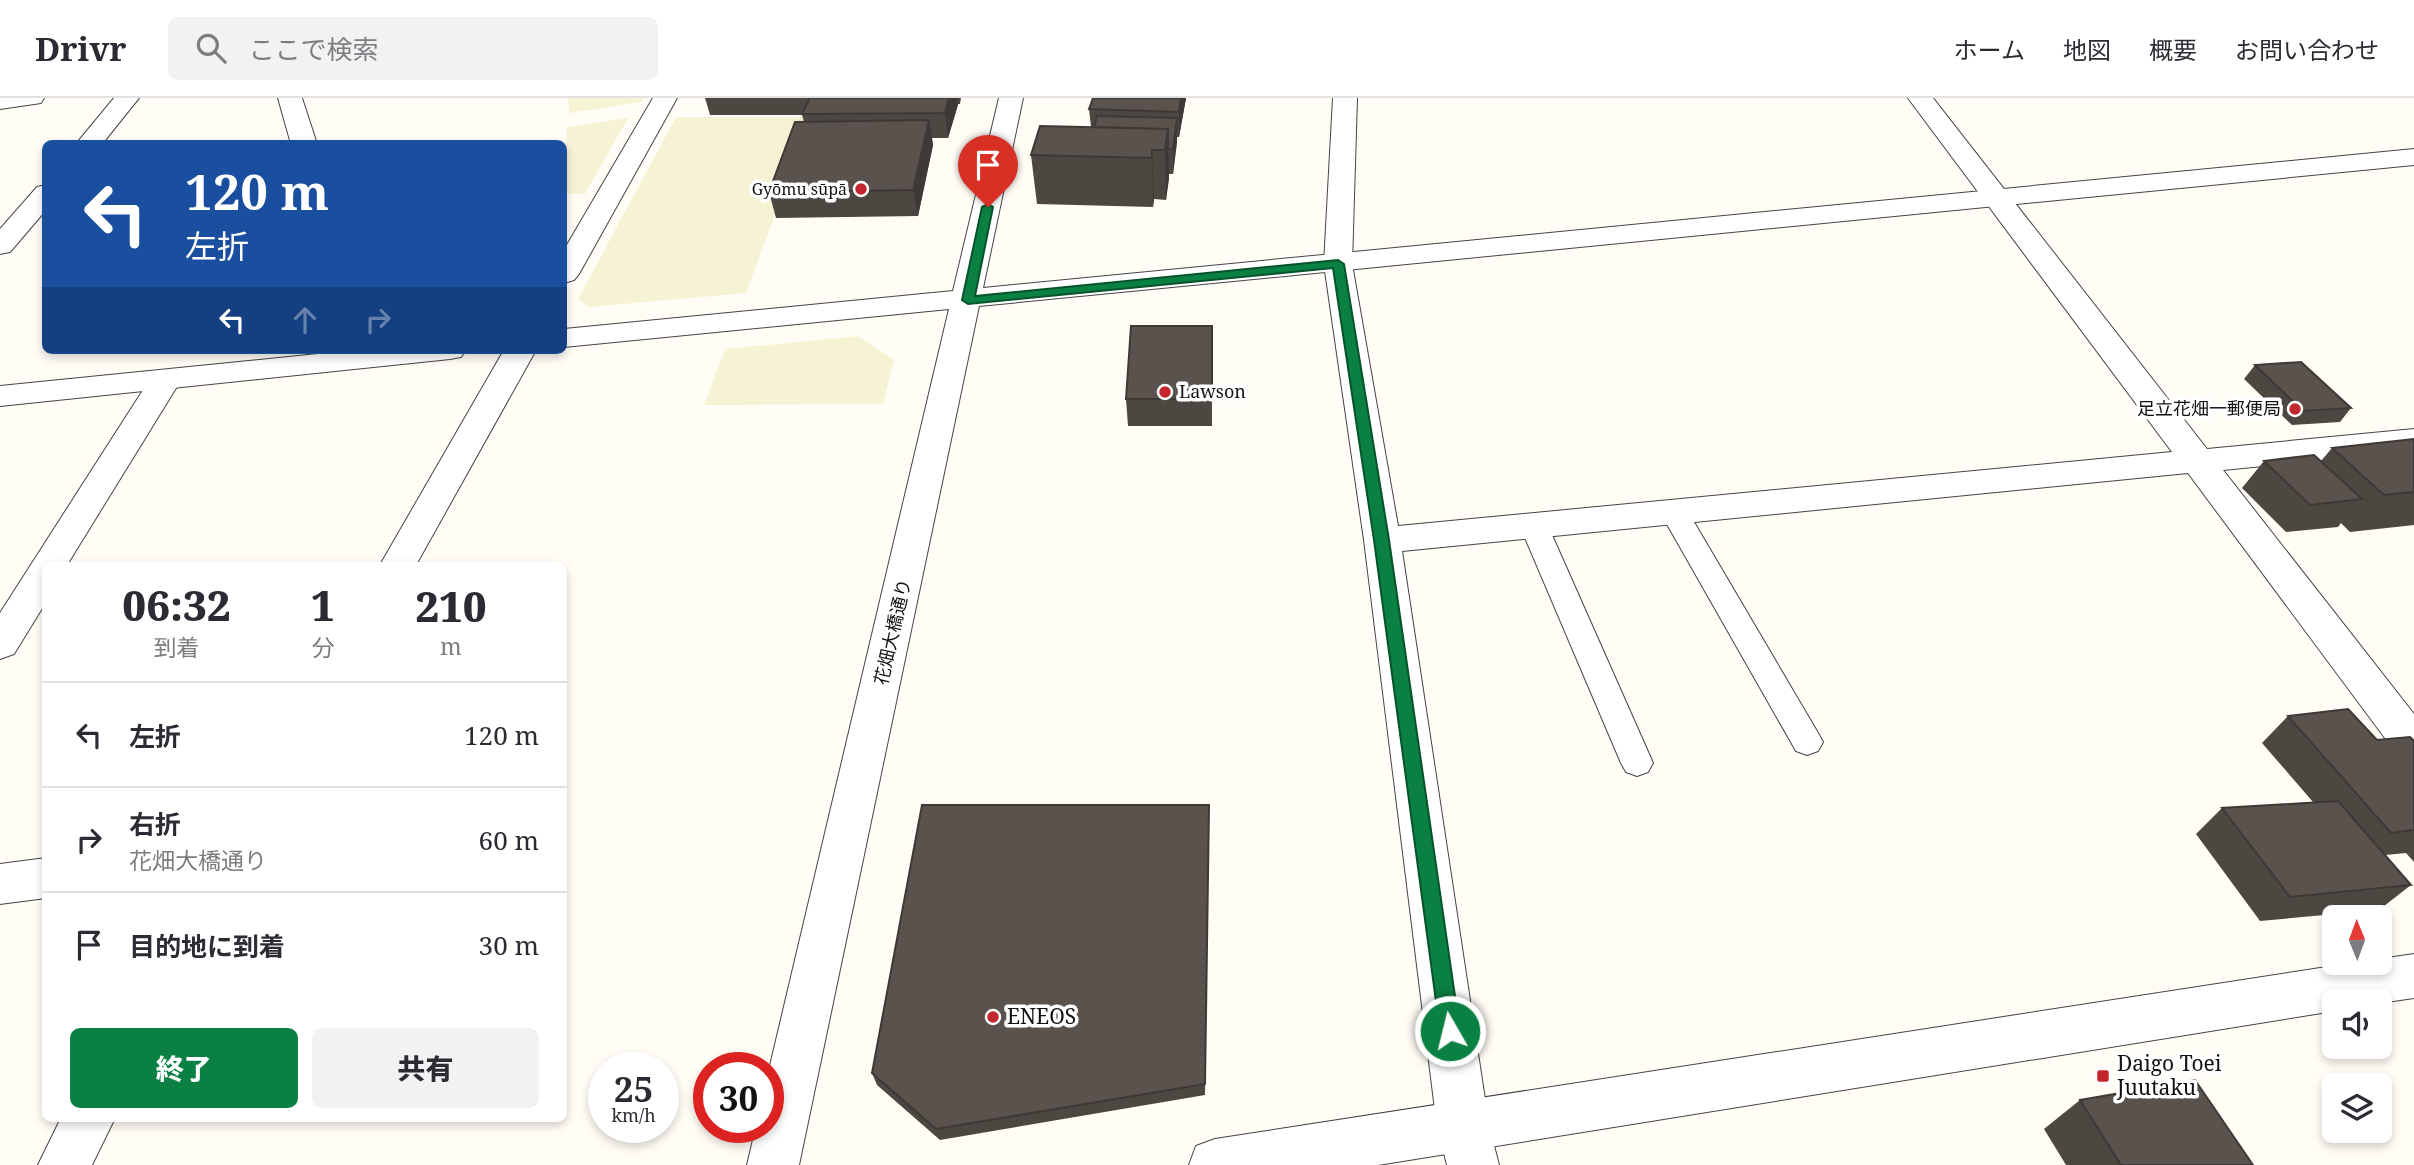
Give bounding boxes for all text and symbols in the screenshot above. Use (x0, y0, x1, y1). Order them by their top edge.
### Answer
search box (168, 17, 658, 80)
text: Drivr (35, 26, 126, 71)
icon: search (192, 29, 230, 67)
text: ここで検索 (248, 31, 378, 67)
text: ホーム (1954, 33, 2025, 66)
text: 地図 (2063, 33, 2111, 66)
text: 概要 (2149, 33, 2197, 66)
text: お問い合わせ (2235, 33, 2379, 66)
pin (958, 135, 1018, 207)
icon: arrive (969, 146, 1007, 184)
text: 120 m (185, 158, 329, 224)
icon: left (70, 168, 161, 259)
place label: Gyōmu sūpā (752, 178, 847, 200)
marker: Gyōmu sūpā (853, 181, 869, 197)
text: 左折 (185, 224, 249, 267)
icon: left (213, 301, 251, 339)
icon: ahead (286, 301, 324, 339)
icon: right (359, 301, 397, 339)
place label: Lawson (1179, 379, 1246, 403)
marker: Lawson (1157, 384, 1173, 400)
place label: 足立花畑一郵便局 (2137, 396, 2281, 420)
marker: 足立花畑一郵便局 (2287, 401, 2303, 417)
text: 06:32 (122, 576, 231, 633)
text: 1 (311, 576, 335, 633)
street label: 花畑大橋通り (868, 576, 916, 687)
text: 210 (415, 577, 487, 634)
text: m (440, 630, 462, 662)
text: 到着 (154, 631, 200, 663)
text: 分 (311, 631, 334, 663)
icon: left (70, 716, 108, 754)
text: 120 m (464, 717, 539, 753)
text: 左折 (129, 718, 181, 754)
text: 右折 (129, 806, 181, 842)
icon: right (70, 821, 108, 859)
text: 60 m (479, 822, 539, 858)
text: 花畑大橋通り (129, 844, 267, 876)
north arrow (2322, 905, 2392, 975)
map controls (2322, 905, 2392, 1143)
icon: arrive (70, 926, 108, 964)
text: 30 m (479, 927, 539, 963)
text: 目的地に到着 (129, 928, 285, 964)
button: sound (2322, 989, 2392, 1059)
position arrow (1413, 994, 1487, 1068)
place label: ENEOS (1007, 1002, 1076, 1030)
marker: ENEOS (985, 1009, 1001, 1025)
button: 終了 (70, 1028, 298, 1108)
button: 共有 (312, 1028, 539, 1108)
place label: Daigo Toei Juutaku (2116, 1049, 2222, 1101)
speed limit sign: 30 (693, 1052, 784, 1143)
text: 25 (614, 1065, 653, 1112)
marker: Daigo Toei Juutaku (2095, 1068, 2111, 1084)
button: layers (2322, 1073, 2392, 1143)
text: km/h (611, 1103, 656, 1127)

